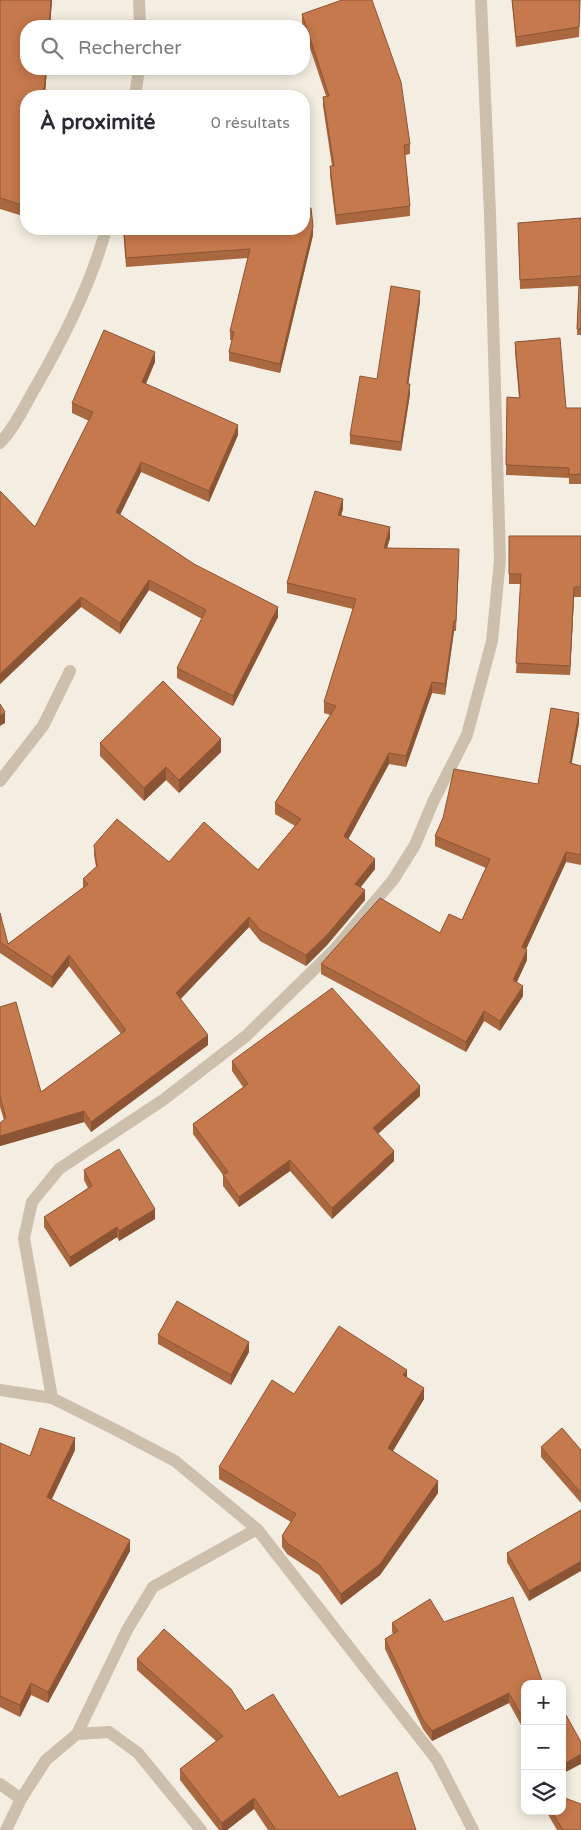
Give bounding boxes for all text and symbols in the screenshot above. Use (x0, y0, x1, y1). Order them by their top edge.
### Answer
search box (20, 20, 310, 75)
icon: search (38, 34, 66, 62)
text: Rechercher (78, 37, 181, 59)
text: À proximité (40, 110, 155, 135)
text: 0 résultats (211, 113, 290, 133)
map controls (521, 1680, 566, 1815)
button: + (521, 1680, 566, 1725)
button: − (521, 1725, 566, 1770)
button: layers (521, 1770, 566, 1815)

